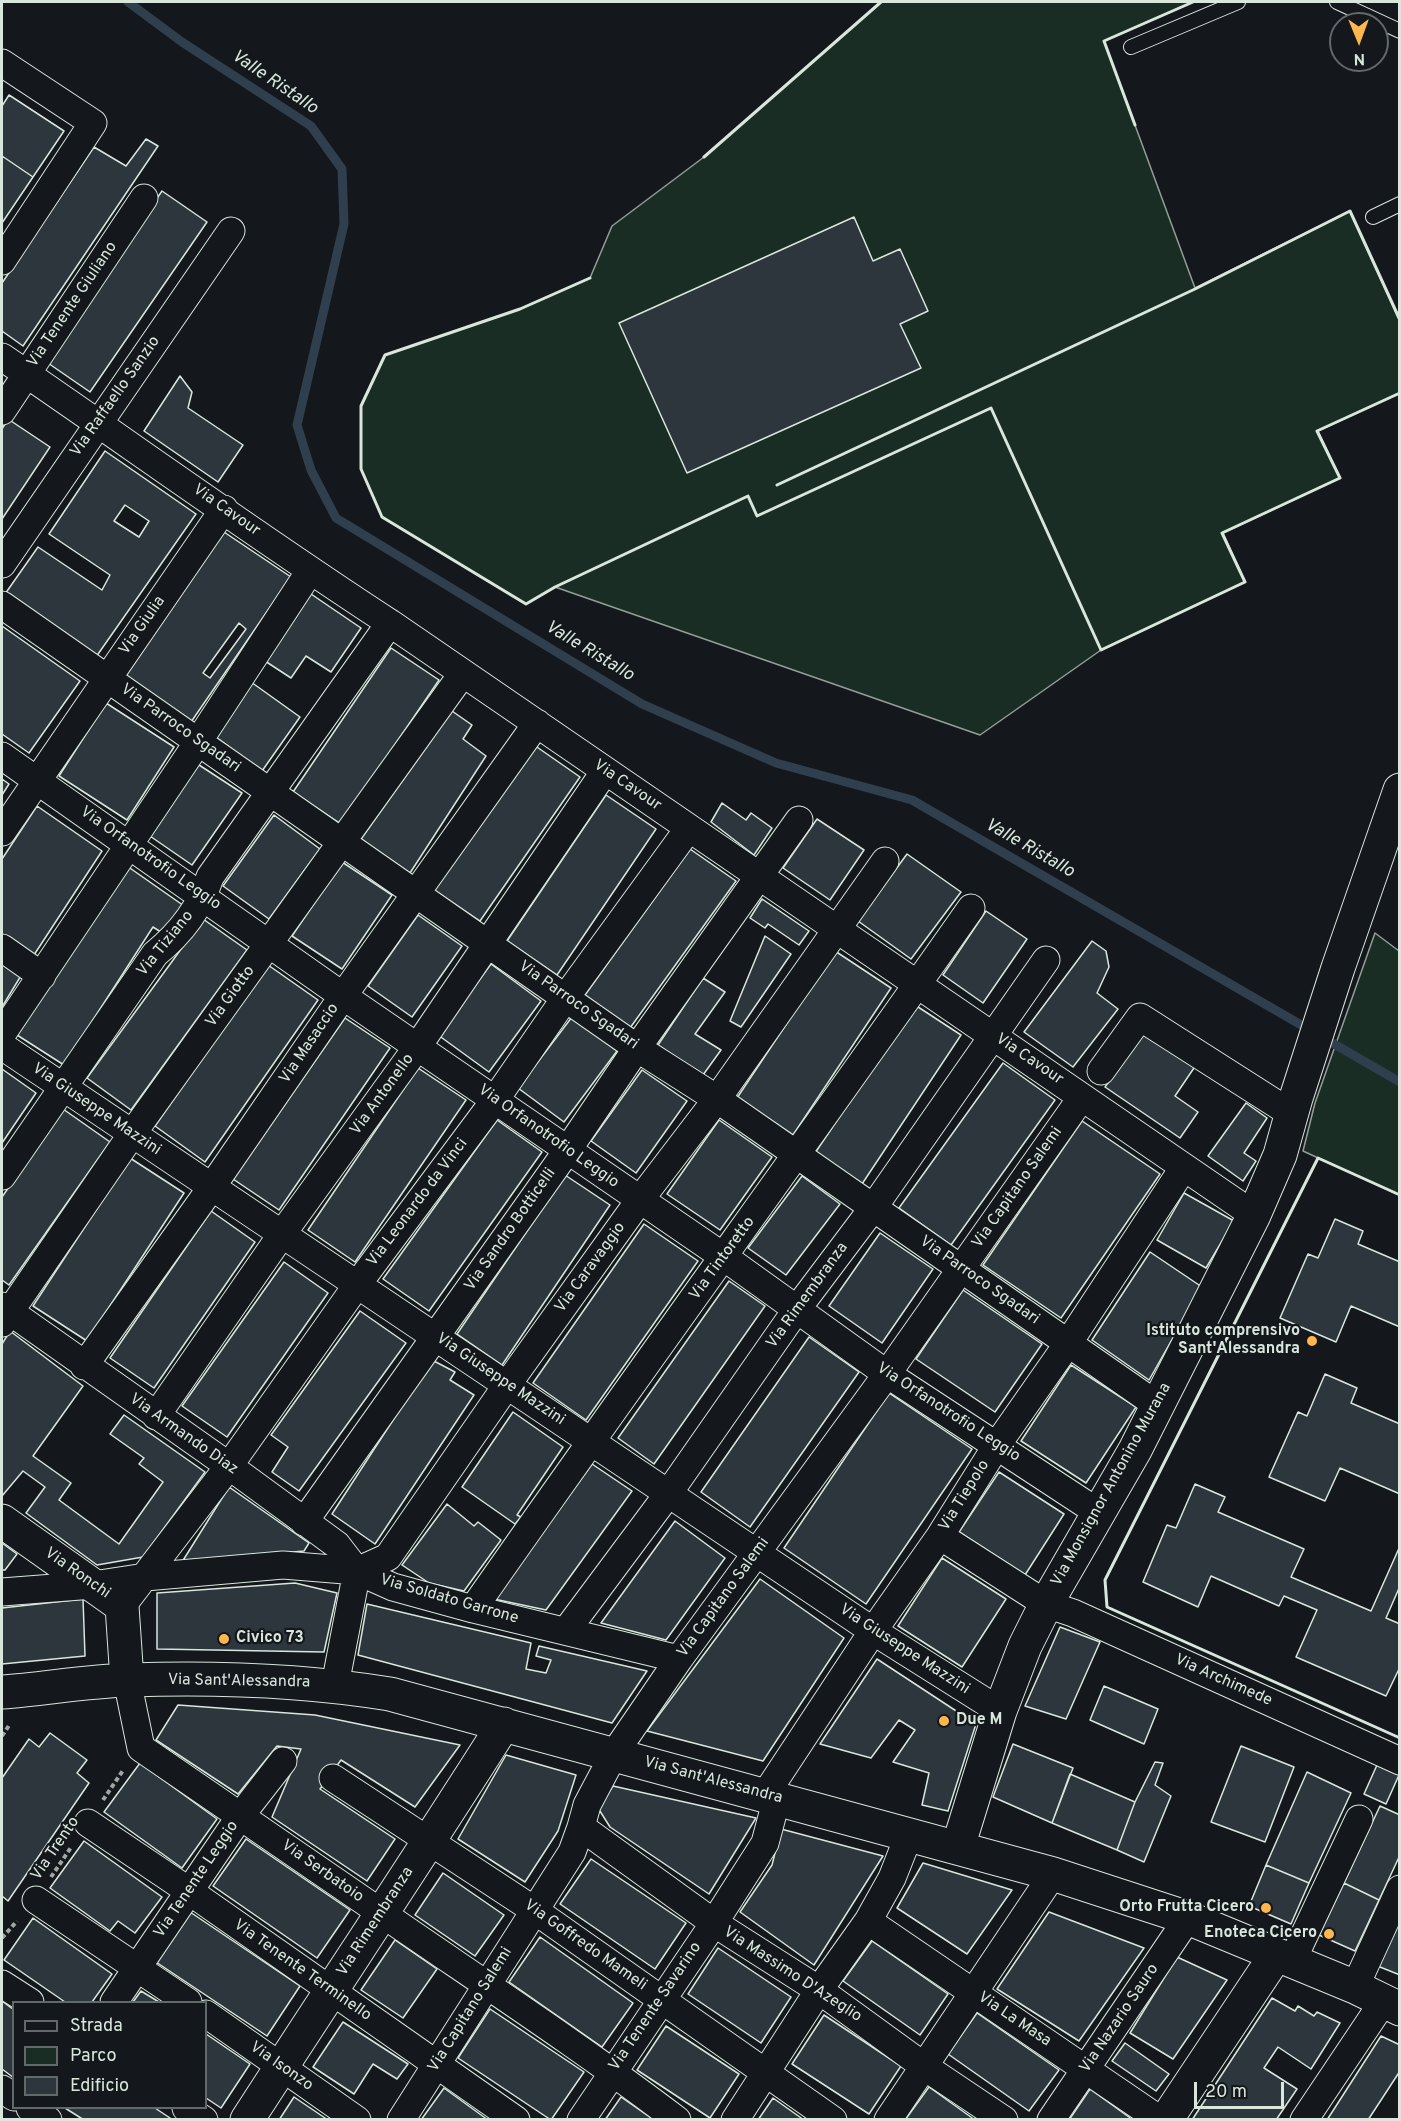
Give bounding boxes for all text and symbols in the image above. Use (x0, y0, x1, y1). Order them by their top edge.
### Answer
north arrow (1329, 12, 1389, 72)
water label: Valle Ristallo (227, 46, 321, 120)
text: N (1353, 48, 1365, 68)
street label: Via Tenente Giuliano (24, 238, 122, 372)
street label: Via Raffaello Sanzio (67, 333, 165, 461)
street label: Via Cavour (189, 481, 263, 541)
street label: Via Giulia (116, 593, 170, 659)
water label: Valle Ristallo (541, 617, 637, 687)
street label: Via Parroco Sgadari (116, 680, 244, 778)
street label: Via Cavour (589, 756, 665, 816)
street label: Via Orfanotrofio Leggio (76, 803, 224, 915)
water label: Valle Ristallo (980, 815, 1078, 883)
street label: Via Tiziano (134, 907, 198, 981)
street label: Via Parroco Sgadari (514, 957, 642, 1055)
street label: Via Giotto (202, 963, 260, 1031)
street label: Via Masaccio (276, 1000, 344, 1088)
street label: Via Cavour (991, 1030, 1067, 1090)
street label: Via Antonello (347, 1050, 419, 1140)
street label: Via Giuseppe Mazzini (28, 1060, 164, 1160)
street label: Via Orfanotrofio Leggio (474, 1081, 622, 1193)
street label: Via Capitano Salemi (969, 1124, 1067, 1252)
street label: Via Leonardo da Vinci (364, 1135, 472, 1271)
street label: Via Sandro Botticelli (461, 1165, 561, 1295)
street label: Via Tintoretto (686, 1214, 760, 1304)
street label: Via Caravaggio (552, 1219, 630, 1317)
street label: Via Parroco Sgadari (915, 1232, 1043, 1330)
street label: Via Rimembranza (763, 1239, 853, 1353)
place label: Istituto comprensivo Sant'Alessandra (1146, 1322, 1300, 1360)
street label: Via Giuseppe Mazzini (432, 1330, 568, 1430)
marker: Istituto comprensivo Sant'Alessandra (1305, 1334, 1319, 1348)
street label: Via Orfanotrofio Leggio (873, 1359, 1023, 1467)
street label: Via Monsignor Antonino Murana (1048, 1380, 1176, 1590)
street label: Via Armando Diaz (125, 1390, 241, 1480)
street label: Via Tiepolo (936, 1457, 994, 1535)
street label: Via Capitano Salemi (674, 1534, 774, 1662)
street label: Via Ronchi (40, 1544, 114, 1604)
street label: Via Soldato Garrone (378, 1571, 520, 1629)
street label: Via Giuseppe Mazzini (835, 1601, 973, 1699)
place label: Civico 73 (236, 1629, 304, 1649)
marker: Civico 73 (217, 1632, 231, 1646)
street label: Via Archimede (1171, 1651, 1275, 1711)
street label: Via Sant'Alessandra (168, 1671, 310, 1693)
place label: Due M (956, 1711, 1003, 1731)
marker: Due M (937, 1714, 951, 1728)
street label: Via Sant'Alessandra (642, 1753, 784, 1809)
street label: Via Trento (28, 1813, 84, 1885)
street label: Via Tenente Leggio (151, 1818, 243, 1942)
street label: Via Serbatoio (277, 1837, 367, 1907)
street label: Via Rimembranza (334, 1864, 418, 1980)
street label: Via Goffredo Mameli (520, 1896, 650, 1996)
place label: Orto Frutta Cicero (1119, 1898, 1254, 1918)
marker: Orto Frutta Cicero (1259, 1901, 1273, 1915)
street label: Via Tenente Terminello (229, 1916, 375, 2026)
street label: Via Massimo D'Azeglio (719, 1923, 865, 2027)
place label: Enoteca Cicero (1204, 1924, 1317, 1944)
marker: Enoteca Cicero (1322, 1927, 1336, 1941)
street label: Via Tenente Savarino (606, 1939, 706, 2075)
street label: Via Capitano Salemi (425, 1944, 517, 2076)
street label: Via Nazario Sauro (1076, 1961, 1164, 2077)
street label: Via La Masa (974, 1988, 1054, 2052)
legend (12, 2001, 207, 2109)
text: Strada (70, 2015, 123, 2038)
street label: Via Isonzo (246, 2038, 316, 2096)
text: Parco (70, 2045, 116, 2068)
scale bar (1197, 2070, 1287, 2108)
text: Edificio (70, 2075, 129, 2098)
text: 20 m (1205, 2081, 1247, 2104)

